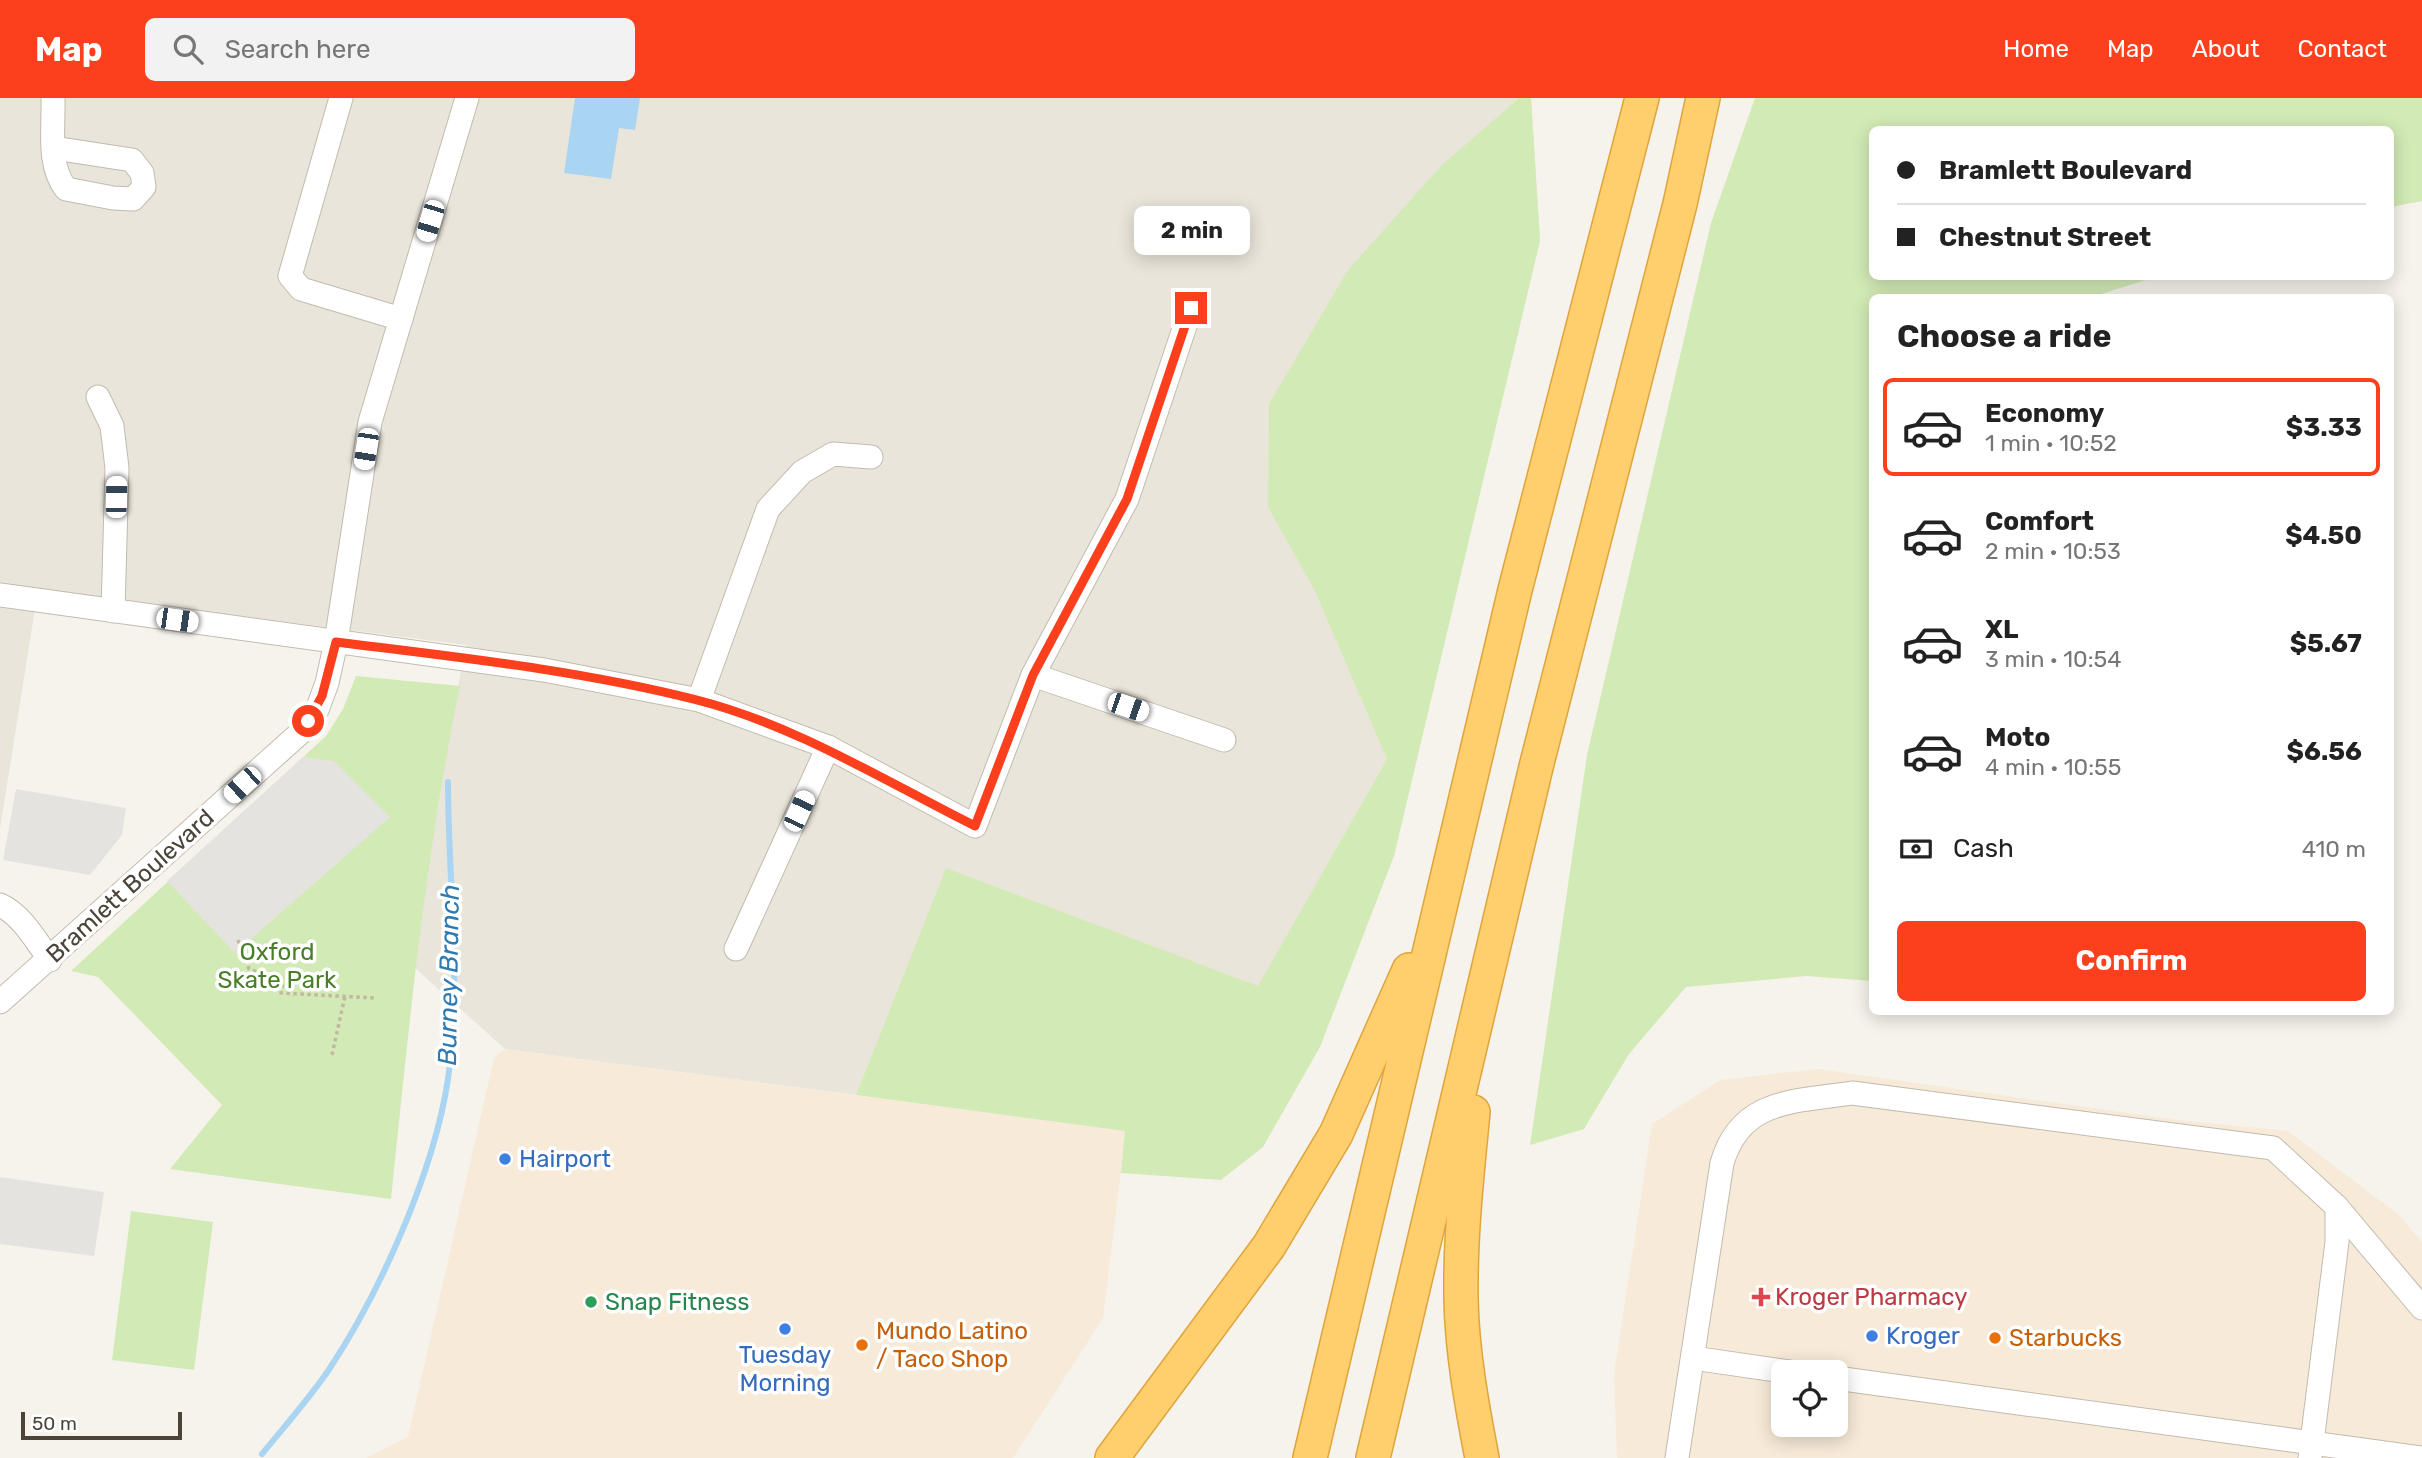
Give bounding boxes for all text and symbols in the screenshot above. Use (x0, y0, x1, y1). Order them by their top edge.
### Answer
search box (145, 18, 635, 81)
text: Map (35, 30, 103, 69)
icon: search (169, 30, 207, 68)
text: Search here (225, 34, 370, 65)
text: Home (2003, 35, 2069, 63)
text: Map (2107, 35, 2154, 63)
text: About (2192, 35, 2260, 63)
text: Contact (2298, 35, 2387, 63)
text: Bramlett Boulevard (1939, 155, 2192, 186)
car (414, 198, 447, 244)
callout: 2 min (1133, 206, 1249, 256)
text: 2 min (1161, 216, 1223, 244)
text: Chestnut Street (1939, 222, 2151, 253)
route end (1175, 292, 1207, 324)
text: Choose a ride (1897, 317, 2111, 355)
icon: car (1901, 396, 1964, 459)
text: Economy (1985, 398, 2104, 429)
text: $3.33 (2286, 412, 2362, 443)
car (353, 427, 380, 471)
text: 1 min · 10:52 (1985, 429, 2117, 457)
car (106, 476, 127, 518)
icon: car (1901, 504, 1964, 567)
text: Comfort (1985, 506, 2094, 537)
text: $4.50 (2285, 520, 2362, 551)
text: 2 min · 10:53 (1985, 537, 2121, 565)
car (155, 607, 200, 633)
icon: car (1901, 612, 1964, 675)
text: XL (1985, 614, 2018, 645)
text: $5.67 (2290, 628, 2362, 659)
text: 3 min · 10:54 (1985, 645, 2122, 673)
car (1105, 690, 1152, 724)
route start (292, 705, 324, 737)
icon: car (1901, 720, 1964, 783)
text: Moto (1985, 722, 2050, 753)
text: $6.56 (2287, 736, 2362, 767)
text: 4 min · 10:55 (1985, 753, 2121, 781)
car (220, 763, 265, 807)
car (781, 788, 818, 834)
street label: Bramlett Boulevard (40, 803, 220, 969)
icon: cash (1897, 830, 1935, 868)
text: Cash (1953, 833, 2014, 864)
text: 410 m (2302, 835, 2366, 863)
water label: Burney Branch (432, 884, 466, 1066)
button: Confirm (1897, 921, 2366, 1001)
park label: Oxford Skate Park (218, 938, 337, 994)
place label: Hairport (519, 1145, 611, 1173)
marker: Hairport (497, 1151, 513, 1167)
place label: Kroger Pharmacy (1775, 1283, 1967, 1311)
place label: Snap Fitness (605, 1288, 750, 1316)
marker: Kroger Pharmacy (1753, 1289, 1769, 1305)
marker: Snap Fitness (583, 1294, 599, 1310)
place label: Mundo Latino / Taco Shop (876, 1317, 1028, 1373)
marker: Tuesday Morning (777, 1321, 793, 1337)
place label: Kroger (1886, 1322, 1960, 1350)
place label: Starbucks (2009, 1324, 2122, 1352)
marker: Kroger (1864, 1328, 1880, 1344)
marker: Starbucks (1987, 1330, 2003, 1346)
marker: Mundo Latino / Taco Shop (854, 1337, 870, 1353)
place label: Tuesday Morning (739, 1341, 831, 1397)
map controls (1771, 1360, 1848, 1437)
button: locate (1771, 1360, 1848, 1437)
scale bar (21, 1409, 182, 1441)
text: 50 m (32, 1412, 77, 1435)

